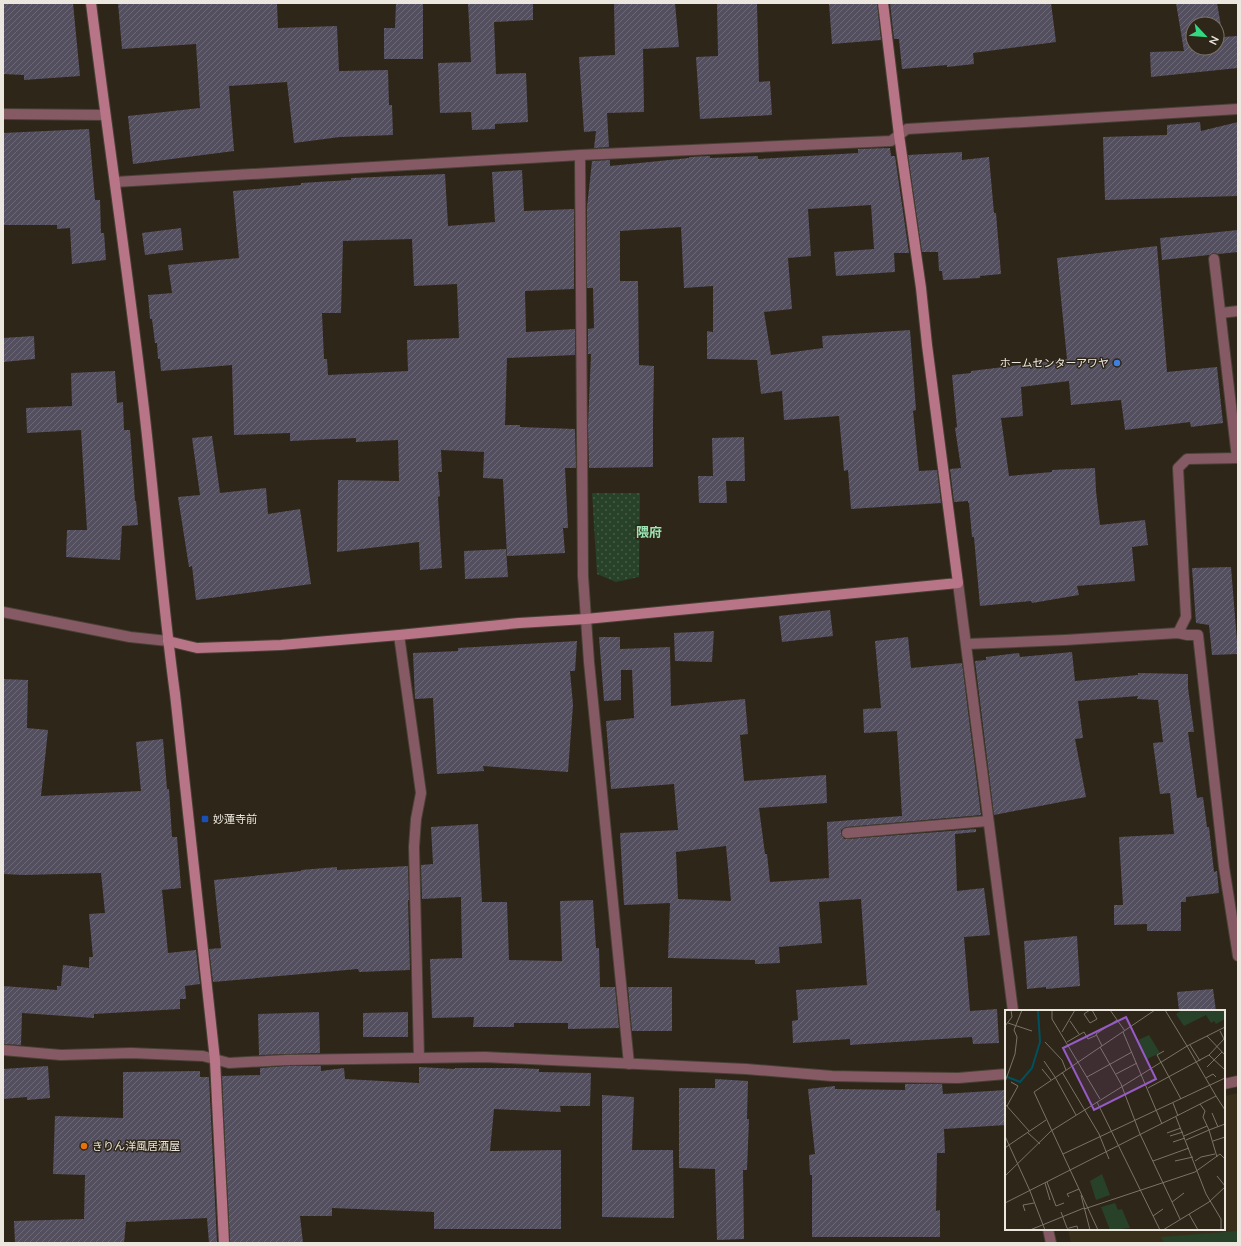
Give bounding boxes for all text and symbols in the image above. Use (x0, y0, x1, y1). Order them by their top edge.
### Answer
north arrow (1185, 16, 1225, 56)
text: N (1206, 34, 1222, 47)
place label: ホームセンターアワヤ (1000, 356, 1109, 370)
marker: ホームセンターアワヤ (1112, 358, 1122, 368)
district label: 隈府 (636, 524, 662, 540)
place label: 妙蓮寺前 (213, 812, 257, 826)
marker: 妙蓮寺前 (200, 814, 210, 824)
inset map (1005, 1010, 1225, 1230)
place label: きりん洋風居酒屋 (92, 1139, 180, 1153)
marker: きりん洋風居酒屋 (79, 1141, 89, 1151)

